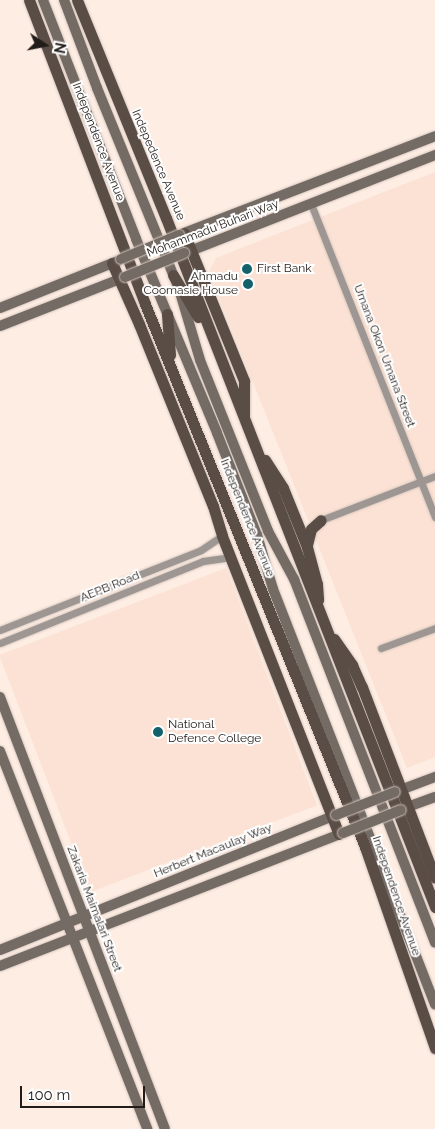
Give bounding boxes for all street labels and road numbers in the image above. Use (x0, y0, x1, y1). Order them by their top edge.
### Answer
street label: Independence Avenue (69, 81, 127, 203)
street label: Indepedence Avenue (128, 107, 188, 223)
street label: Mohammadu Buhari Way (145, 197, 281, 261)
street label: Umana Okon Umana Street (350, 283, 418, 429)
street label: Independence Avenue (217, 457, 277, 579)
street label: AEPB Road (78, 569, 142, 605)
street label: Herbert Macaulay Way (151, 821, 275, 881)
street label: Independence Avenue (369, 834, 423, 958)
street label: Zakaria Maimalari Street (63, 844, 125, 974)

